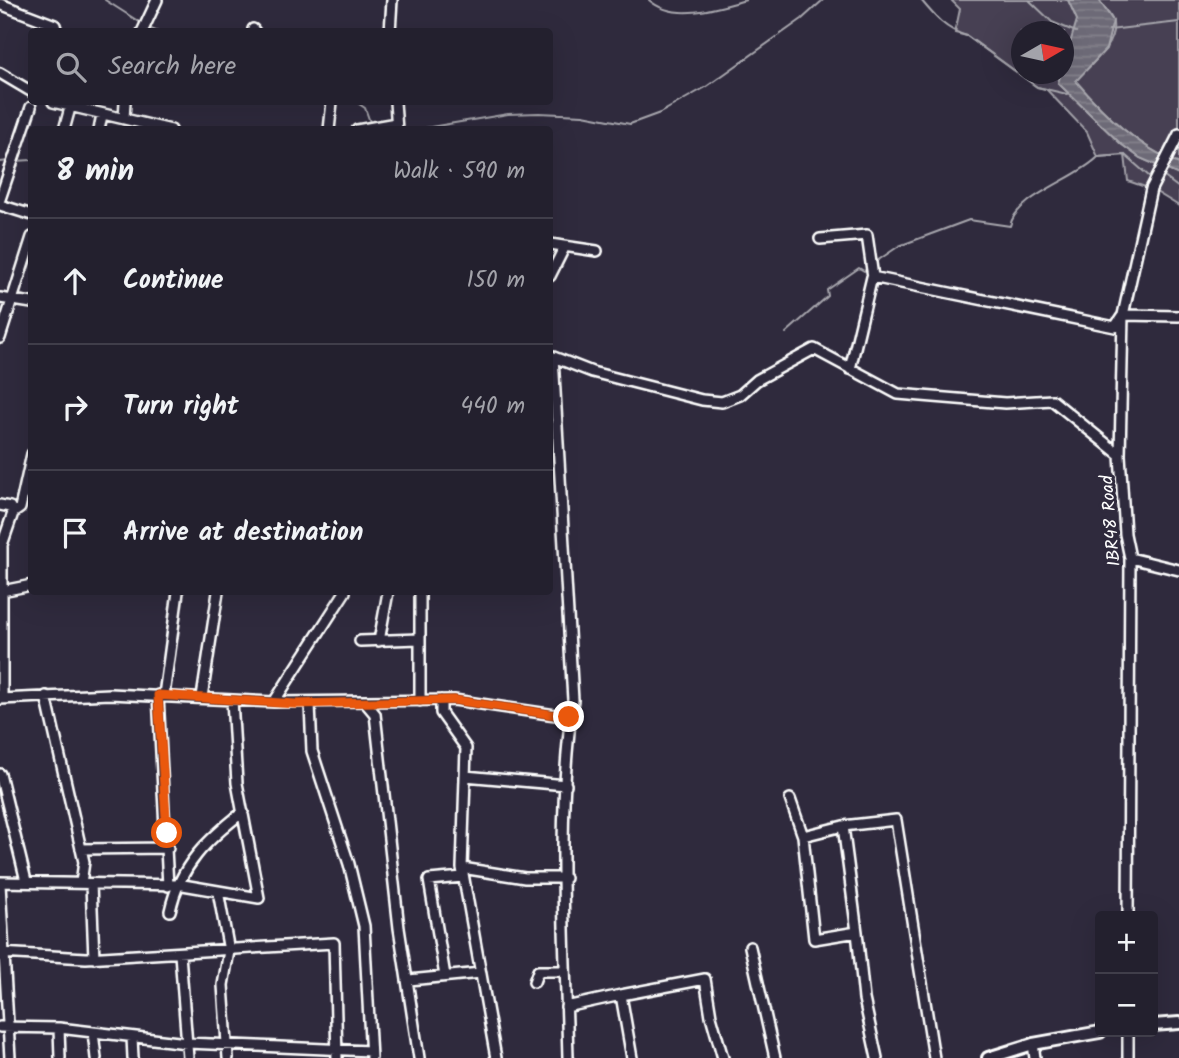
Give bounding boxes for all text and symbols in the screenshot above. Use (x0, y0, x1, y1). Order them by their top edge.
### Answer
north arrow (1011, 21, 1074, 84)
search box (28, 28, 553, 105)
text: Search here (108, 46, 236, 88)
icon: search (52, 48, 90, 86)
text: 8 min (56, 148, 134, 196)
text: Walk · 590 m (393, 154, 525, 190)
text: Continue (123, 260, 224, 302)
icon: ahead (56, 262, 94, 300)
text: 150 m (466, 263, 525, 299)
text: Turn right (123, 386, 239, 428)
icon: right (56, 388, 94, 426)
text: 440 m (461, 389, 525, 425)
street label: IBR48 Road (1093, 473, 1130, 568)
text: Arrive at destination (123, 512, 363, 554)
icon: arrive (56, 514, 94, 552)
route end (553, 701, 584, 732)
route start (151, 817, 182, 848)
map controls (1095, 911, 1158, 1037)
button: + (1095, 911, 1158, 974)
button: − (1095, 974, 1158, 1037)

